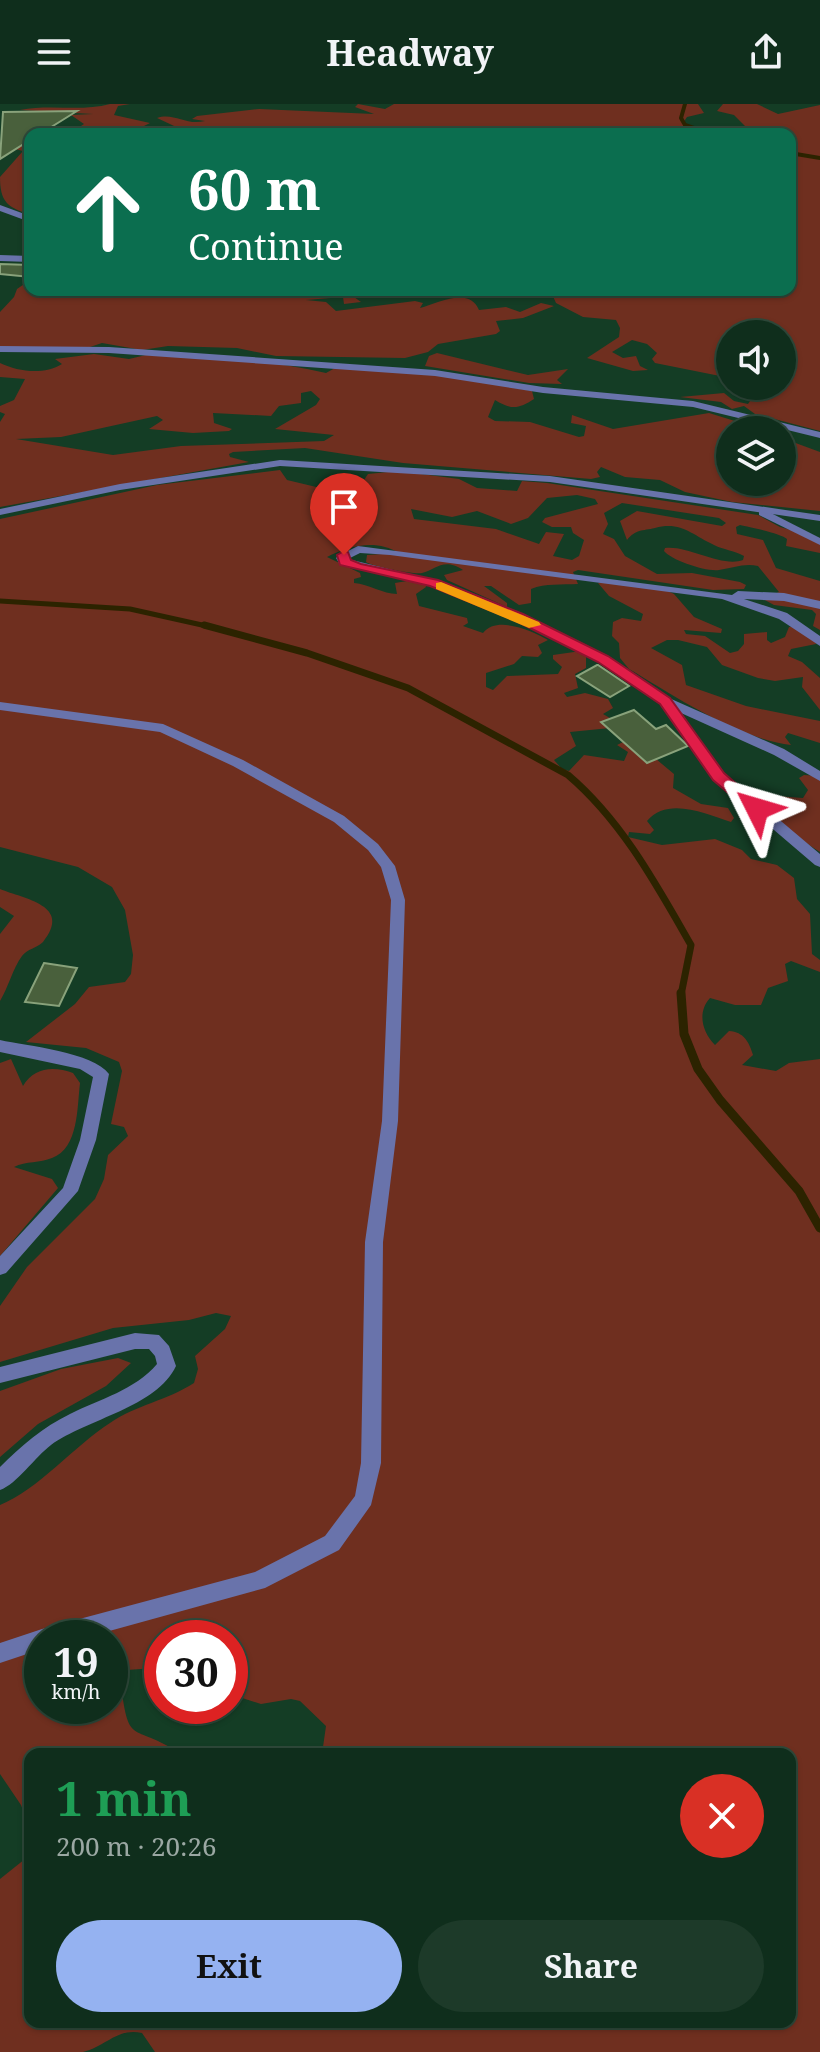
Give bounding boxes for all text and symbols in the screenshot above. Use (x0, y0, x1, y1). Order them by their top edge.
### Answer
text: Headway (326, 28, 494, 77)
icon: menu (32, 30, 76, 74)
icon: share (744, 30, 788, 74)
text: 60 m (188, 150, 321, 226)
icon: ahead (56, 160, 160, 264)
text: Continue (188, 222, 344, 271)
map controls (716, 320, 796, 496)
button: sound (716, 320, 796, 400)
button: layers (716, 416, 796, 496)
pin (310, 473, 378, 555)
icon: arrive (322, 485, 366, 529)
position arrow (715, 767, 799, 851)
speed limit sign: 30 (144, 1620, 248, 1724)
text: 19 (53, 1634, 99, 1689)
text: km/h (51, 1678, 101, 1705)
text: 1 min (56, 1765, 192, 1830)
button: close (680, 1774, 764, 1858)
text: 200 m · 20:26 (56, 1828, 217, 1864)
button: Exit (56, 1920, 402, 2012)
button: Share (418, 1920, 764, 2012)

